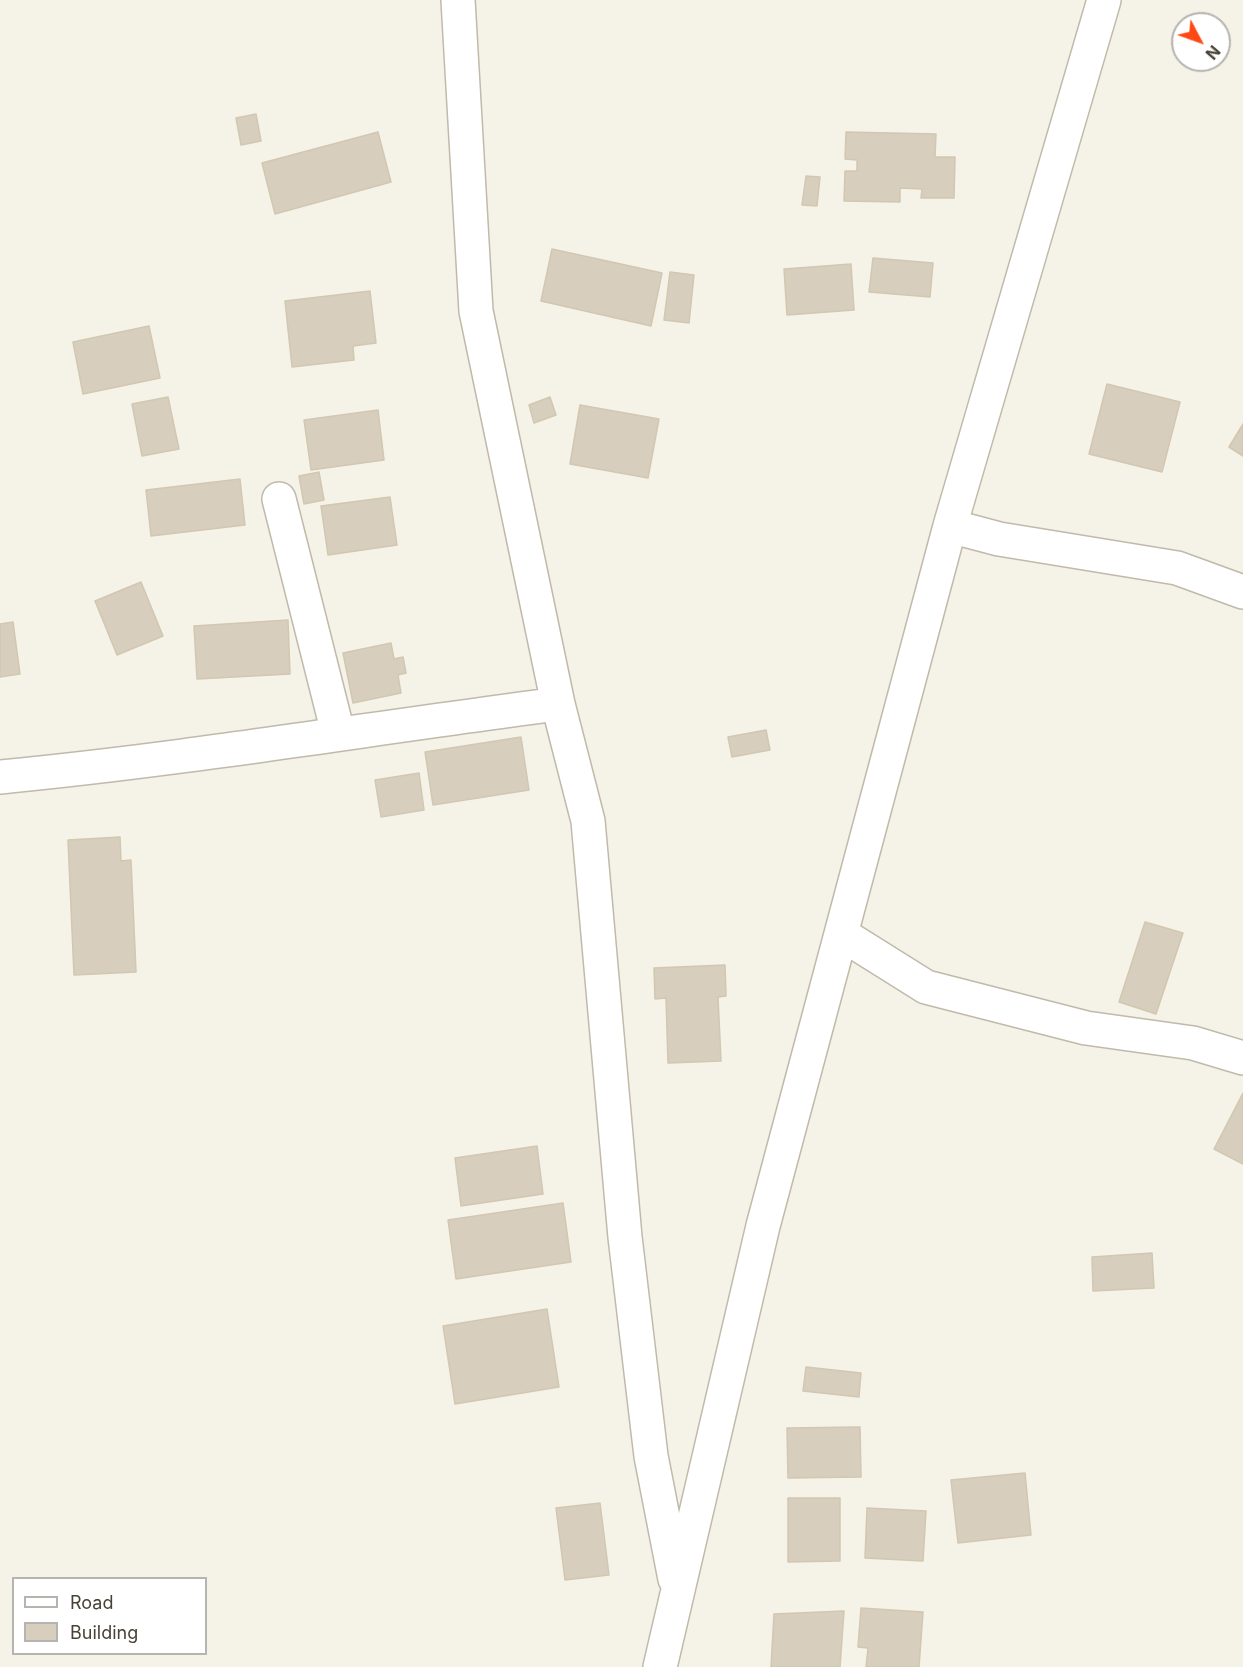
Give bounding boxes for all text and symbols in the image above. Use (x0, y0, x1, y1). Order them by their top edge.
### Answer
north arrow (1171, 12, 1231, 72)
text: N (1202, 41, 1225, 64)
legend (12, 1577, 207, 1655)
text: Road (70, 1592, 113, 1613)
text: Building (70, 1622, 138, 1643)

